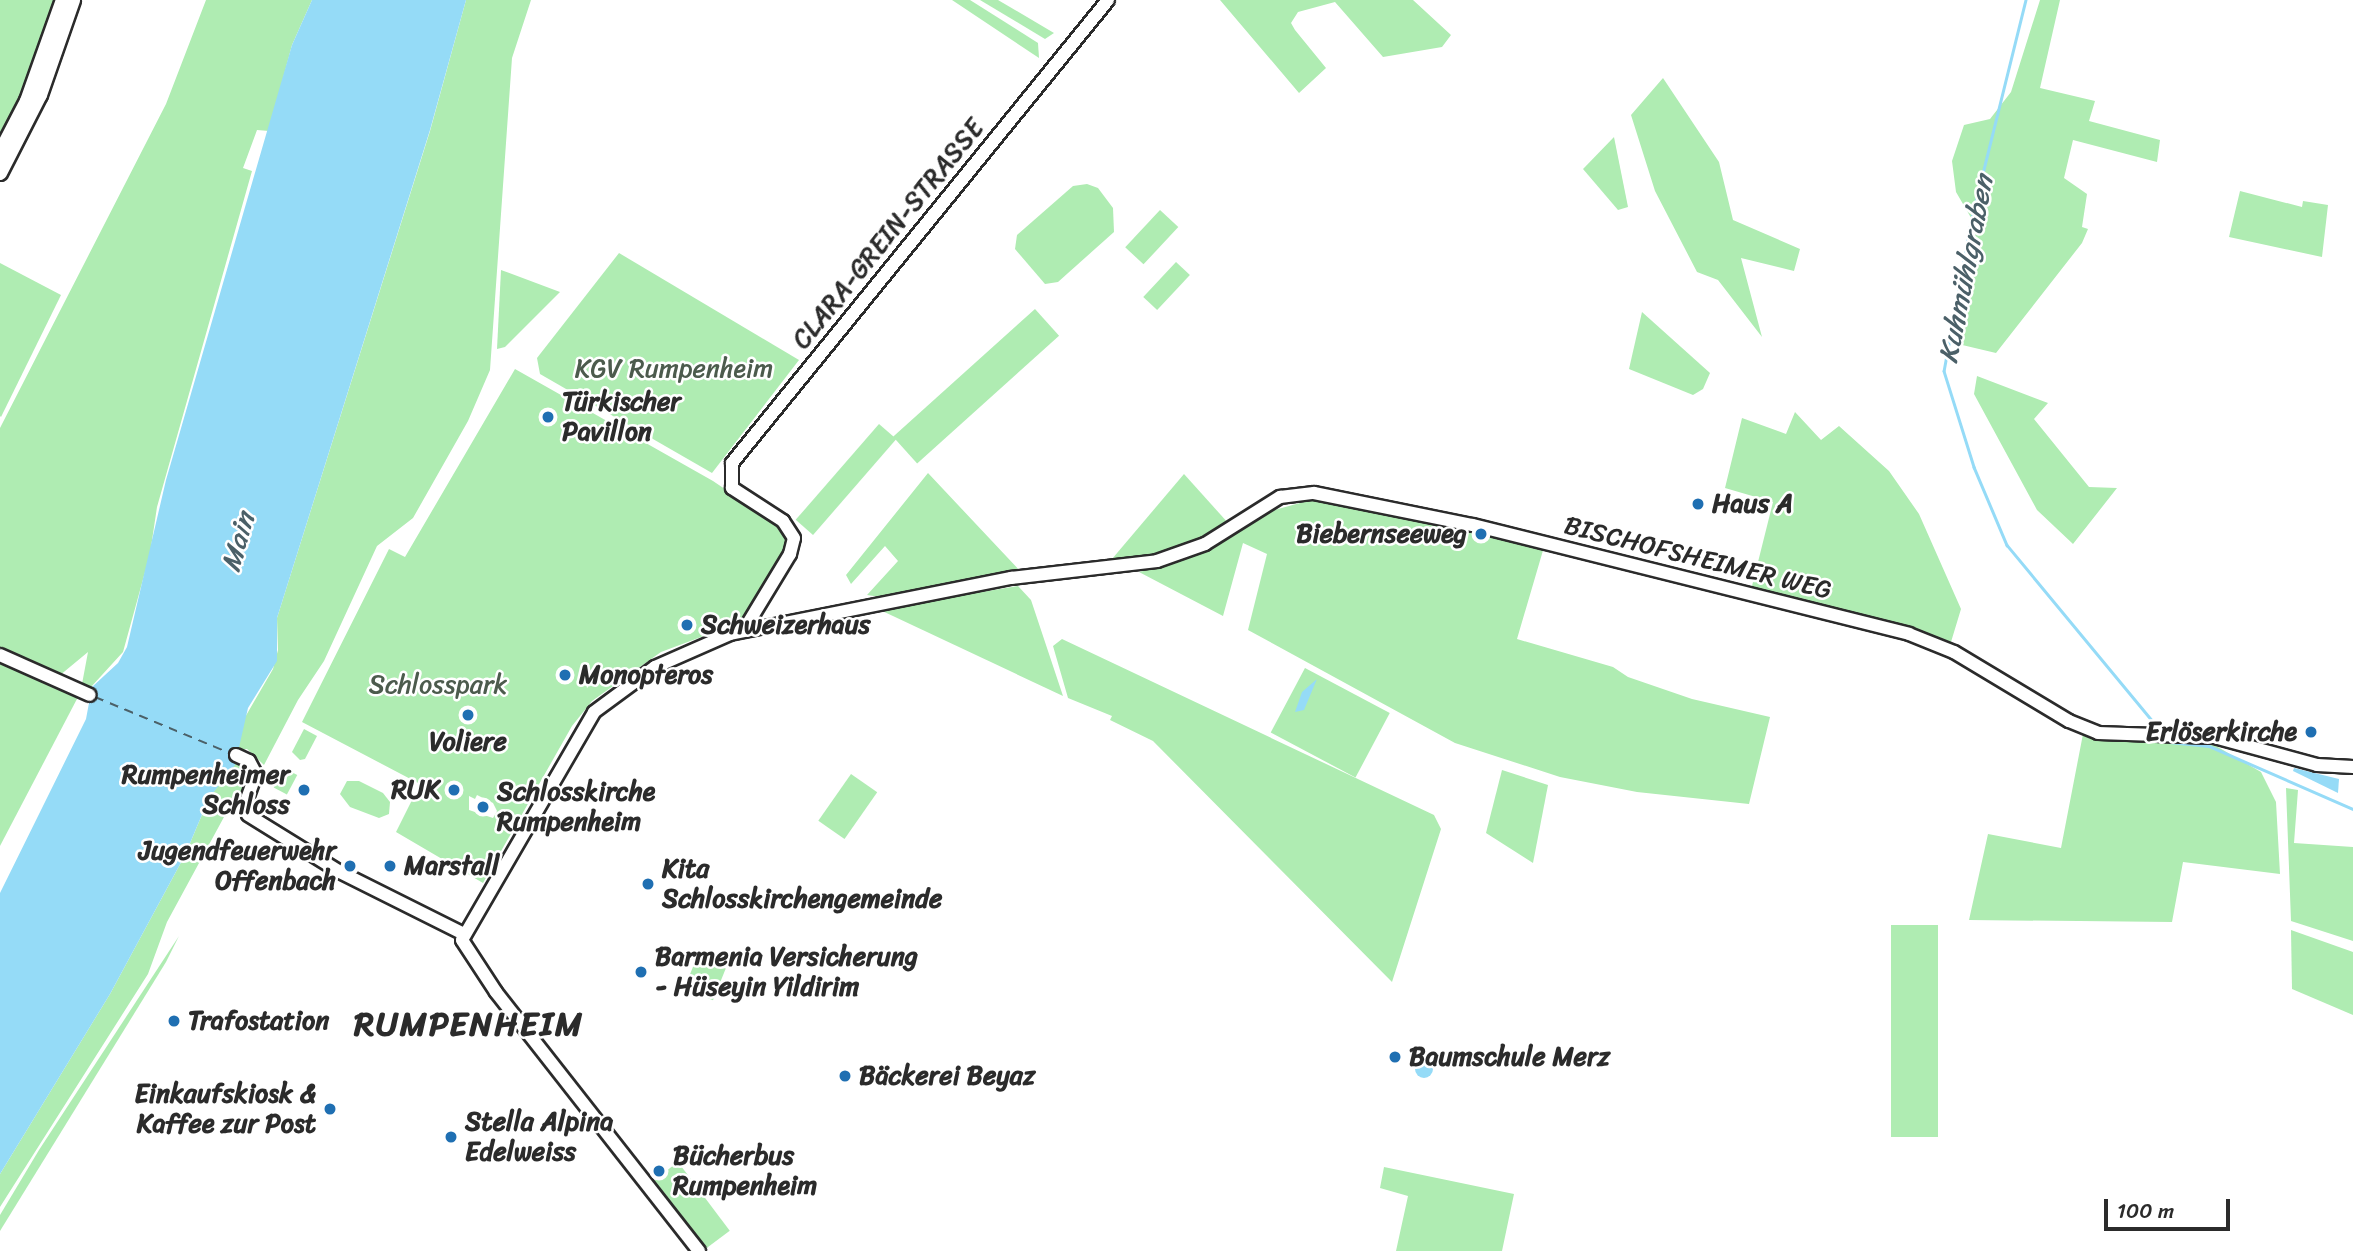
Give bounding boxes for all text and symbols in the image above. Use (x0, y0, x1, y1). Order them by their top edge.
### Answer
street label: CLARA-GREIN-STRASSE (786, 113, 990, 355)
water label: Kuhmühlgraben (1931, 172, 2001, 366)
park label: KGV Rumpenheim (575, 353, 773, 385)
place label: Türkischer Pavillon (562, 386, 681, 448)
marker: Türkischer Pavillon (540, 409, 556, 425)
place label: Haus A (1712, 488, 1793, 520)
marker: Haus A (1690, 496, 1706, 512)
water label: Main (214, 509, 262, 575)
street label: BISCHOFSHEIMER WEG (1561, 510, 1835, 606)
place label: Biebernseeweg (1296, 518, 1467, 550)
marker: Biebernseeweg (1473, 526, 1489, 542)
place label: Schweizerhaus (701, 609, 871, 641)
marker: Schweizerhaus (679, 617, 695, 633)
place label: Monopteros (579, 659, 713, 691)
marker: Monopteros (557, 667, 573, 683)
park label: Schlosspark (369, 669, 507, 701)
marker: Voliere (460, 707, 476, 723)
place label: Erlöserkirche (2146, 716, 2297, 748)
marker: Erlöserkirche (2303, 724, 2319, 740)
place label: Voliere (429, 726, 507, 758)
place label: Rumpenheimer Schloss (122, 759, 290, 820)
place label: RUK (391, 774, 440, 806)
place label: Schlosskirche Rumpenheim (497, 776, 655, 838)
marker: Rumpenheimer Schloss (296, 782, 312, 798)
marker: RUK (446, 782, 462, 798)
marker: Schlosskirche Rumpenheim (475, 799, 491, 815)
place label: Jugendfeuerwehr Offenbach (139, 835, 336, 896)
place label: Marstall (404, 850, 499, 882)
place label: Kita Schlosskirchengemeinde (662, 853, 942, 914)
marker: Jugendfeuerwehr Offenbach (342, 858, 358, 874)
marker: Marstall (382, 858, 398, 874)
marker: Kita Schlosskirchengemeinde (640, 876, 656, 892)
place label: Barmenia Versicherung - Hüseyin Yildirim (655, 941, 917, 1002)
marker: Barmenia Versicherung - Hüseyin Yildirim (633, 964, 649, 980)
place label: Trafostation (188, 1005, 329, 1037)
district label: RUMPENHEIM (354, 1005, 584, 1045)
marker: Trafostation (166, 1013, 182, 1029)
place label: Baumschule Merz (1409, 1041, 1610, 1073)
marker: Baumschule Merz (1387, 1049, 1403, 1065)
place label: Bäckerei Beyaz (859, 1060, 1035, 1092)
marker: Bäckerei Beyaz (837, 1068, 853, 1084)
place label: Einkaufskiosk & Kaffee zur Post (134, 1078, 316, 1140)
marker: Einkaufskiosk & Kaffee zur Post (322, 1101, 338, 1117)
place label: Stella Alpina Edelweiss (465, 1106, 613, 1168)
marker: Stella Alpina Edelweiss (443, 1129, 459, 1145)
place label: Bücherbus Rumpenheim (673, 1140, 817, 1202)
marker: Bücherbus Rumpenheim (651, 1163, 667, 1179)
scale bar (2108, 1184, 2234, 1228)
text: 100 m (2117, 1192, 2174, 1230)

